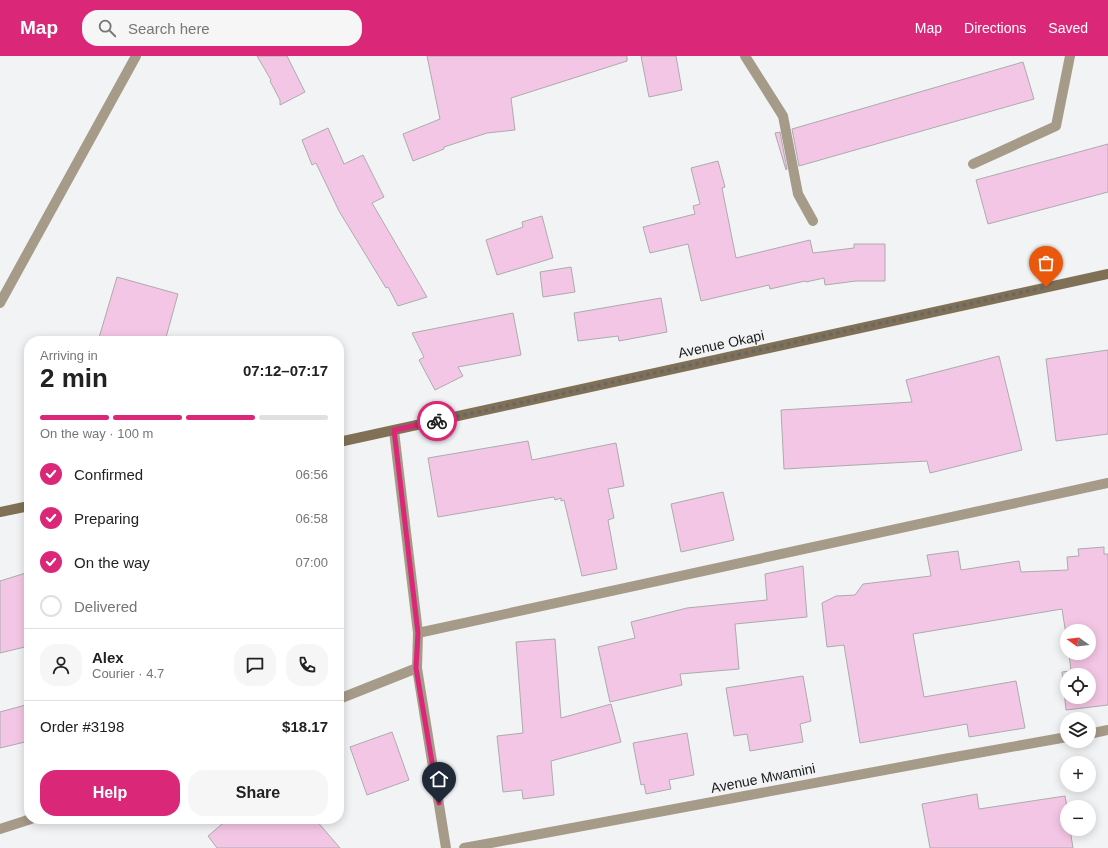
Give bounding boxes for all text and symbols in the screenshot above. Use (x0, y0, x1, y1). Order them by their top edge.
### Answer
search box (82, 10, 362, 46)
text: Map (20, 17, 58, 38)
icon: search (96, 17, 118, 39)
text: Search here (128, 20, 210, 37)
text: Map (915, 20, 942, 36)
text: Directions (964, 20, 1026, 36)
text: Saved (1048, 20, 1088, 36)
pin (1029, 246, 1063, 287)
icon: bag (1035, 252, 1057, 274)
street label: Avenue Okapi (676, 327, 766, 361)
text: Arriving in (40, 348, 98, 363)
text: 07:12–07:17 (243, 362, 328, 379)
text: 2 min (40, 363, 108, 393)
courier (417, 401, 457, 441)
icon: bike (426, 410, 448, 432)
text: On the way · 100 m (40, 426, 153, 441)
icon: check (40, 463, 62, 485)
text: Confirmed (74, 466, 143, 483)
text: 06:56 (295, 467, 328, 482)
icon: check (40, 507, 62, 529)
text: Preparing (74, 510, 139, 527)
text: 06:58 (295, 511, 328, 526)
icon: check (40, 551, 62, 573)
text: On the way (74, 554, 150, 571)
text: 07:00 (295, 555, 328, 570)
text: Delivered (74, 598, 137, 615)
north arrow (1060, 624, 1096, 660)
map controls (1060, 624, 1096, 836)
button: person (40, 644, 82, 686)
button: chat (234, 644, 276, 686)
button: phone (286, 644, 328, 686)
text: Alex (92, 649, 124, 666)
text: Courier · 4.7 (92, 666, 164, 681)
button: locate (1060, 668, 1096, 704)
button: layers (1060, 712, 1096, 748)
text: Order #3198 (40, 718, 124, 735)
text: $18.17 (282, 718, 328, 735)
button: + (1060, 756, 1096, 792)
street label: Avenue Mwamini (709, 760, 817, 796)
pin (422, 762, 456, 803)
icon: home (428, 768, 450, 790)
button: Help (40, 770, 180, 816)
button: Share (188, 770, 328, 816)
button: − (1060, 800, 1096, 836)

